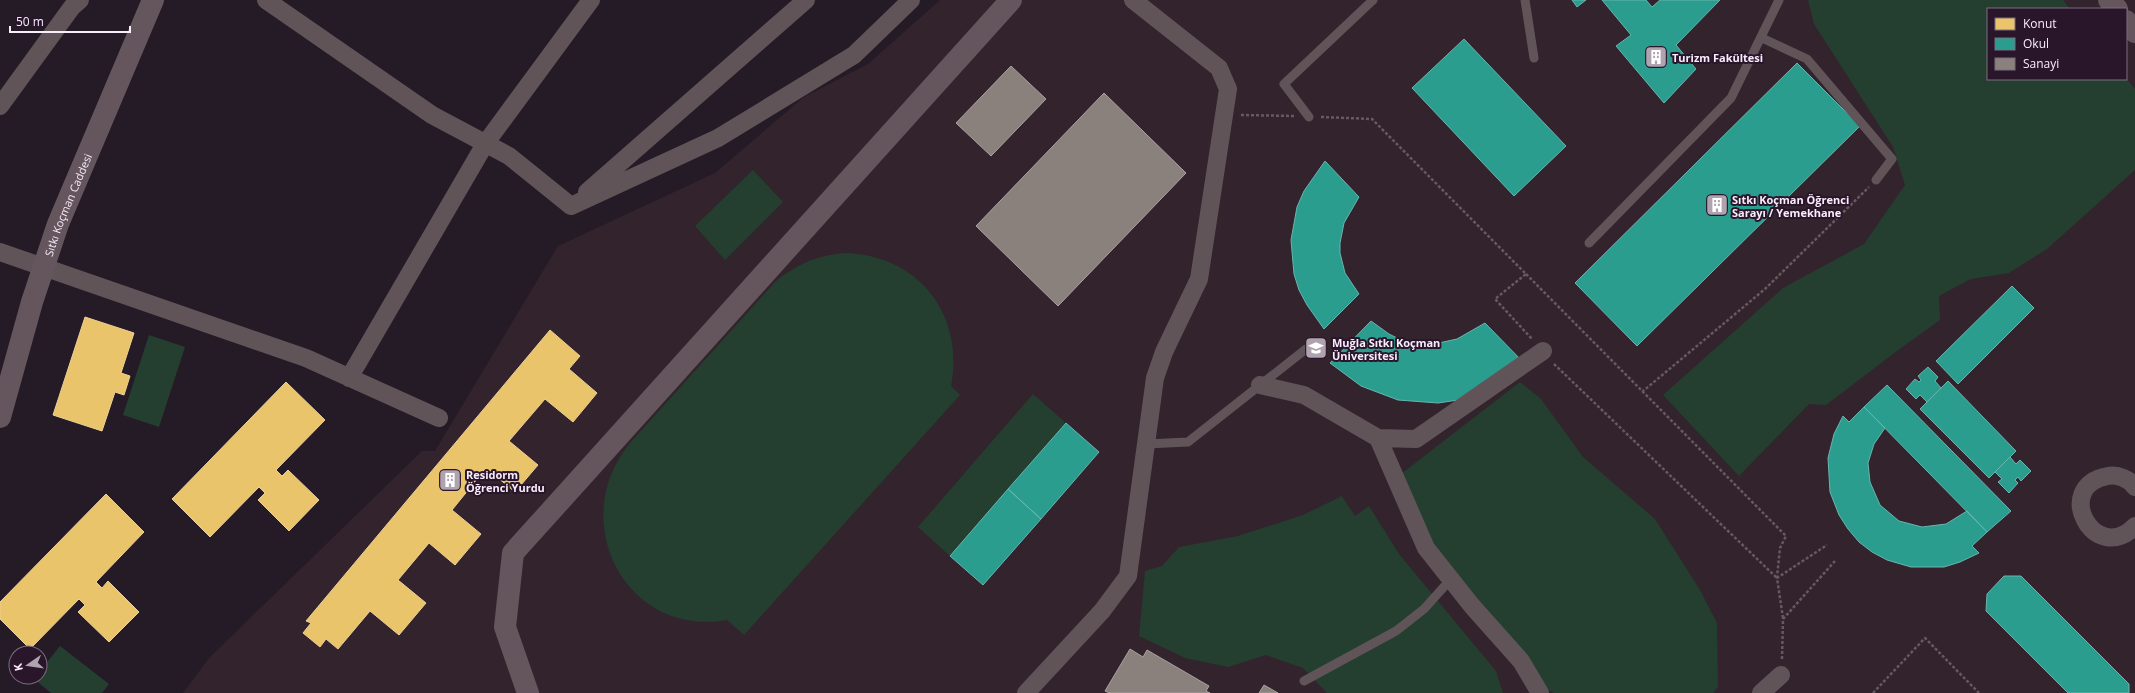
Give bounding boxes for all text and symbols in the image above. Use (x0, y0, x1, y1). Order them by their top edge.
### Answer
scale bar (10, 8, 130, 34)
legend (1987, 8, 2127, 80)
text: 50 m (16, 13, 44, 30)
text: Konut (2023, 15, 2057, 32)
text: Okul (2023, 35, 2049, 52)
building icon: Turizm Fakültesi (1643, 44, 1669, 70)
place label: Turizm Fakültesi (1672, 50, 1763, 65)
text: Sanayi (2023, 55, 2059, 72)
street label: Sıtkı Koçman Caddesi (40, 151, 95, 258)
building icon: Sıtkı Koçman Öğrenci Sarayı / Yemekhane (1704, 192, 1730, 218)
place label: Sıtkı Koçman Öğrenci Sarayı / Yemekhane (1732, 192, 1849, 220)
school or university icon: Muğla Sıtkı Koçman Üniversitesi (1303, 335, 1329, 361)
place label: Muğla Sıtkı Koçman Üniversitesi (1332, 335, 1440, 363)
building icon: Residorm Öğrenci Yurdu (437, 467, 463, 493)
place label: Residorm Öğrenci Yurdu (466, 467, 545, 495)
north arrow (8, 645, 48, 685)
text: K (9, 661, 26, 673)

